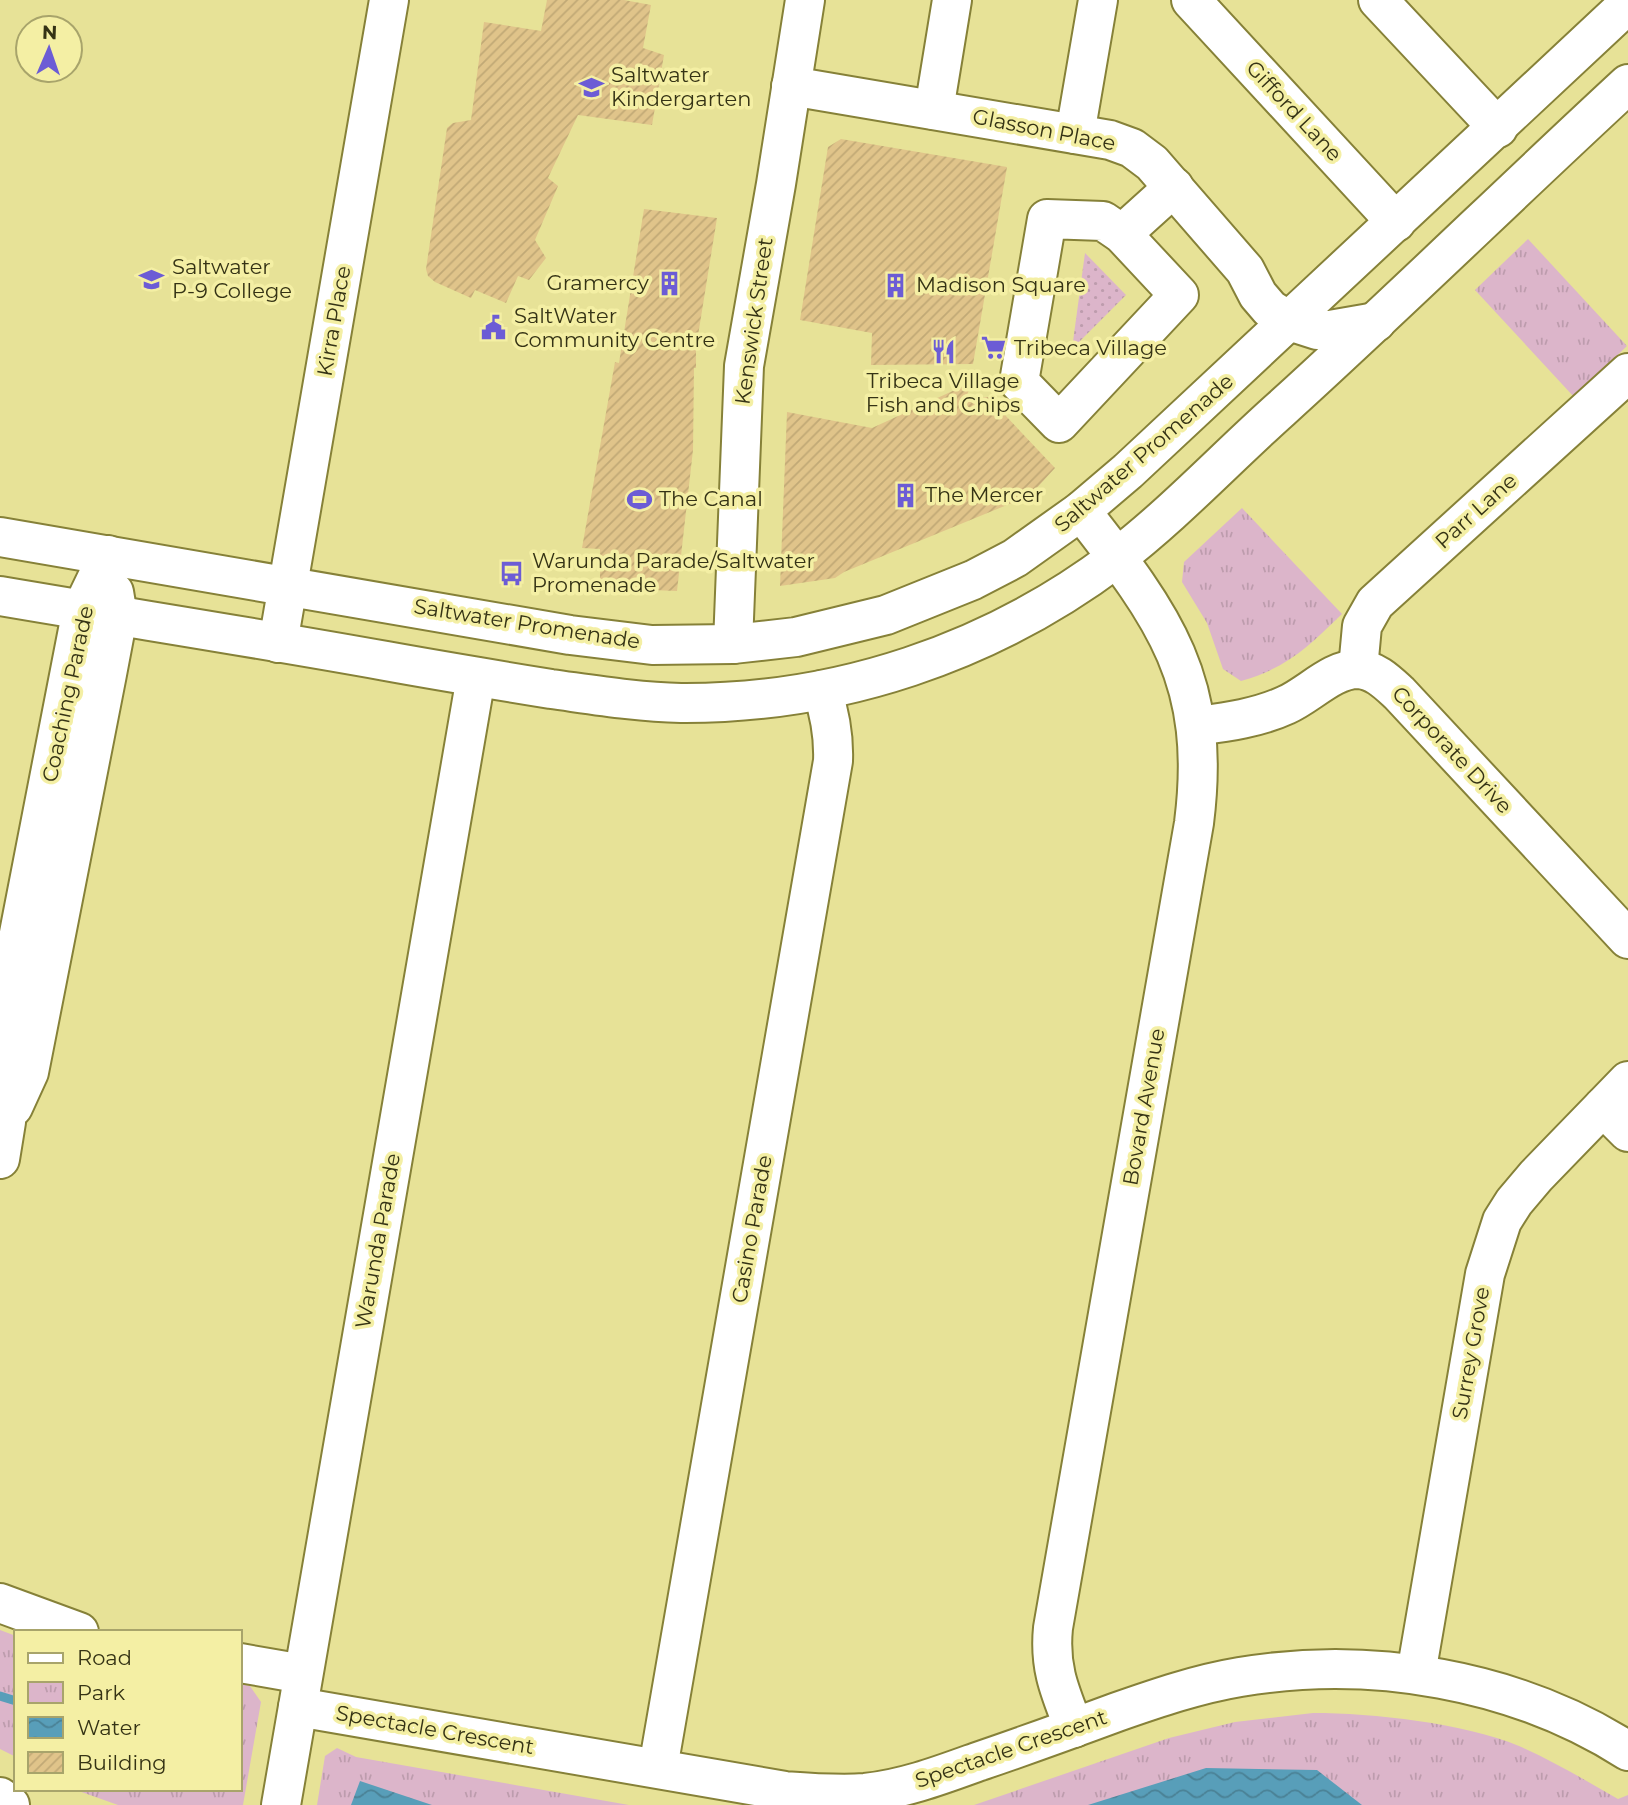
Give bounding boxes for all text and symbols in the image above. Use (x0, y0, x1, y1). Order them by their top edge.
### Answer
north arrow (14, 14, 84, 84)
text: N (41, 21, 58, 44)
street label: Gifford Lane (1241, 55, 1347, 166)
place label: Saltwater Kindergarten (611, 62, 751, 111)
school or university icon: Saltwater Kindergarten (577, 73, 605, 101)
street label: Glasson Place (971, 103, 1118, 156)
street label: Kenswick Street (729, 236, 778, 406)
place label: Saltwater P-9 College (172, 254, 292, 303)
street label: Kirra Place (311, 264, 356, 378)
school or university icon: Saltwater P-9 College (138, 265, 166, 293)
building icon: Gramercy (655, 269, 683, 297)
place label: Gramercy (547, 270, 650, 295)
building icon: Madison Square (882, 271, 910, 299)
place label: Madison Square (916, 272, 1086, 297)
place label: SaltWater Community Centre (514, 303, 715, 352)
public building icon: SaltWater Community Centre (480, 314, 508, 342)
supermarket icon: Tribeca Village (980, 334, 1008, 362)
place label: Tribeca Village (1014, 335, 1167, 360)
restaurant icon: Tribeca Village Fish and Chips (929, 338, 957, 366)
place label: Tribeca Village Fish and Chips (866, 368, 1020, 417)
street label: Saltwater Promenade (1049, 368, 1238, 537)
street label: Parr Lane (1430, 468, 1522, 554)
building icon: The Mercer (891, 481, 919, 509)
place label: The Mercer (925, 482, 1043, 507)
sports icon: The Canal (625, 485, 653, 513)
place label: The Canal (659, 486, 763, 511)
place label: Warunda Parade/Saltwater Promenade (532, 548, 815, 597)
bus stop icon: Warunda Parade/Saltwater Promenade (498, 559, 526, 587)
street label: Saltwater Promenade (412, 593, 642, 654)
street label: Coaching Parade (37, 603, 98, 784)
street label: Corporate Drive (1387, 681, 1518, 818)
street label: Bovard Avenue (1117, 1026, 1170, 1187)
street label: Warunda Parade (350, 1151, 405, 1330)
street label: Casino Parade (726, 1153, 777, 1305)
street label: Surrey Grove (1447, 1285, 1494, 1421)
legend (14, 1630, 242, 1791)
text: Road (77, 1645, 132, 1670)
text: Park (77, 1680, 125, 1705)
street label: Spectacle Crescent (334, 1700, 536, 1759)
street label: Spectacle Crescent (912, 1704, 1110, 1793)
text: Water (77, 1715, 141, 1740)
text: Building (77, 1750, 167, 1775)

